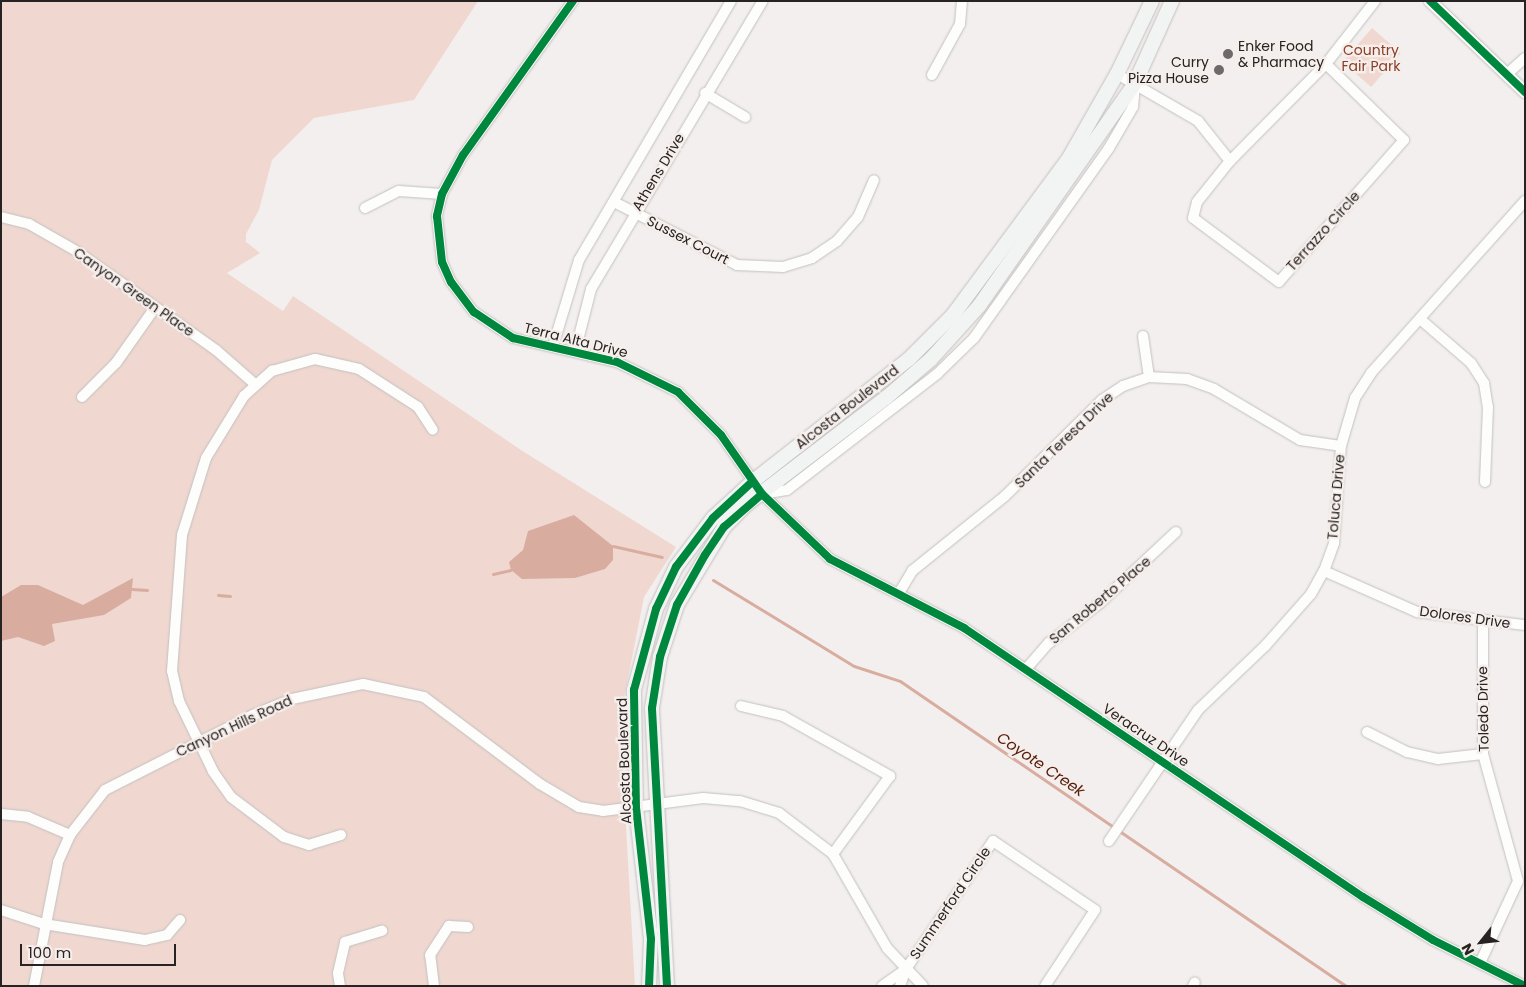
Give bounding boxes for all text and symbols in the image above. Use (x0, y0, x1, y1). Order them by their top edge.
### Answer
place label: Enker Food & Pharmacy (1238, 38, 1324, 70)
park label: Country Fair Park (1342, 42, 1400, 74)
marker: Enker Food & Pharmacy (1222, 48, 1234, 60)
place label: Curry Pizza House (1128, 54, 1209, 86)
marker: Curry Pizza House (1213, 64, 1225, 76)
street label: Athens Drive (628, 130, 688, 214)
street label: Terrazzo Circle (1283, 188, 1363, 274)
street label: Sussex Court (644, 212, 732, 268)
street label: Canyon Green Place (71, 244, 197, 340)
street label: Terra Alta Drive (522, 319, 630, 361)
street label: Alcosta Boulevard (792, 361, 902, 453)
street label: Santa Teresa Drive (1011, 389, 1117, 491)
street label: Toluca Drive (1324, 454, 1348, 540)
street label: San Roberto Place (1046, 553, 1154, 647)
street label: Dolores Drive (1419, 602, 1511, 632)
street label: Toledo Drive (1474, 666, 1492, 752)
street label: Canyon Hills Road (173, 692, 295, 760)
street label: Alcosta Boulevard (613, 697, 635, 825)
street label: Veracruz Drive (1100, 700, 1192, 770)
water label: Coyote Creek (994, 728, 1088, 800)
street label: Summerford Circle (906, 844, 994, 962)
north arrow (1456, 917, 1506, 967)
scale bar (22, 934, 179, 966)
text: N (1457, 940, 1479, 959)
text: 100 m (28, 942, 71, 963)

